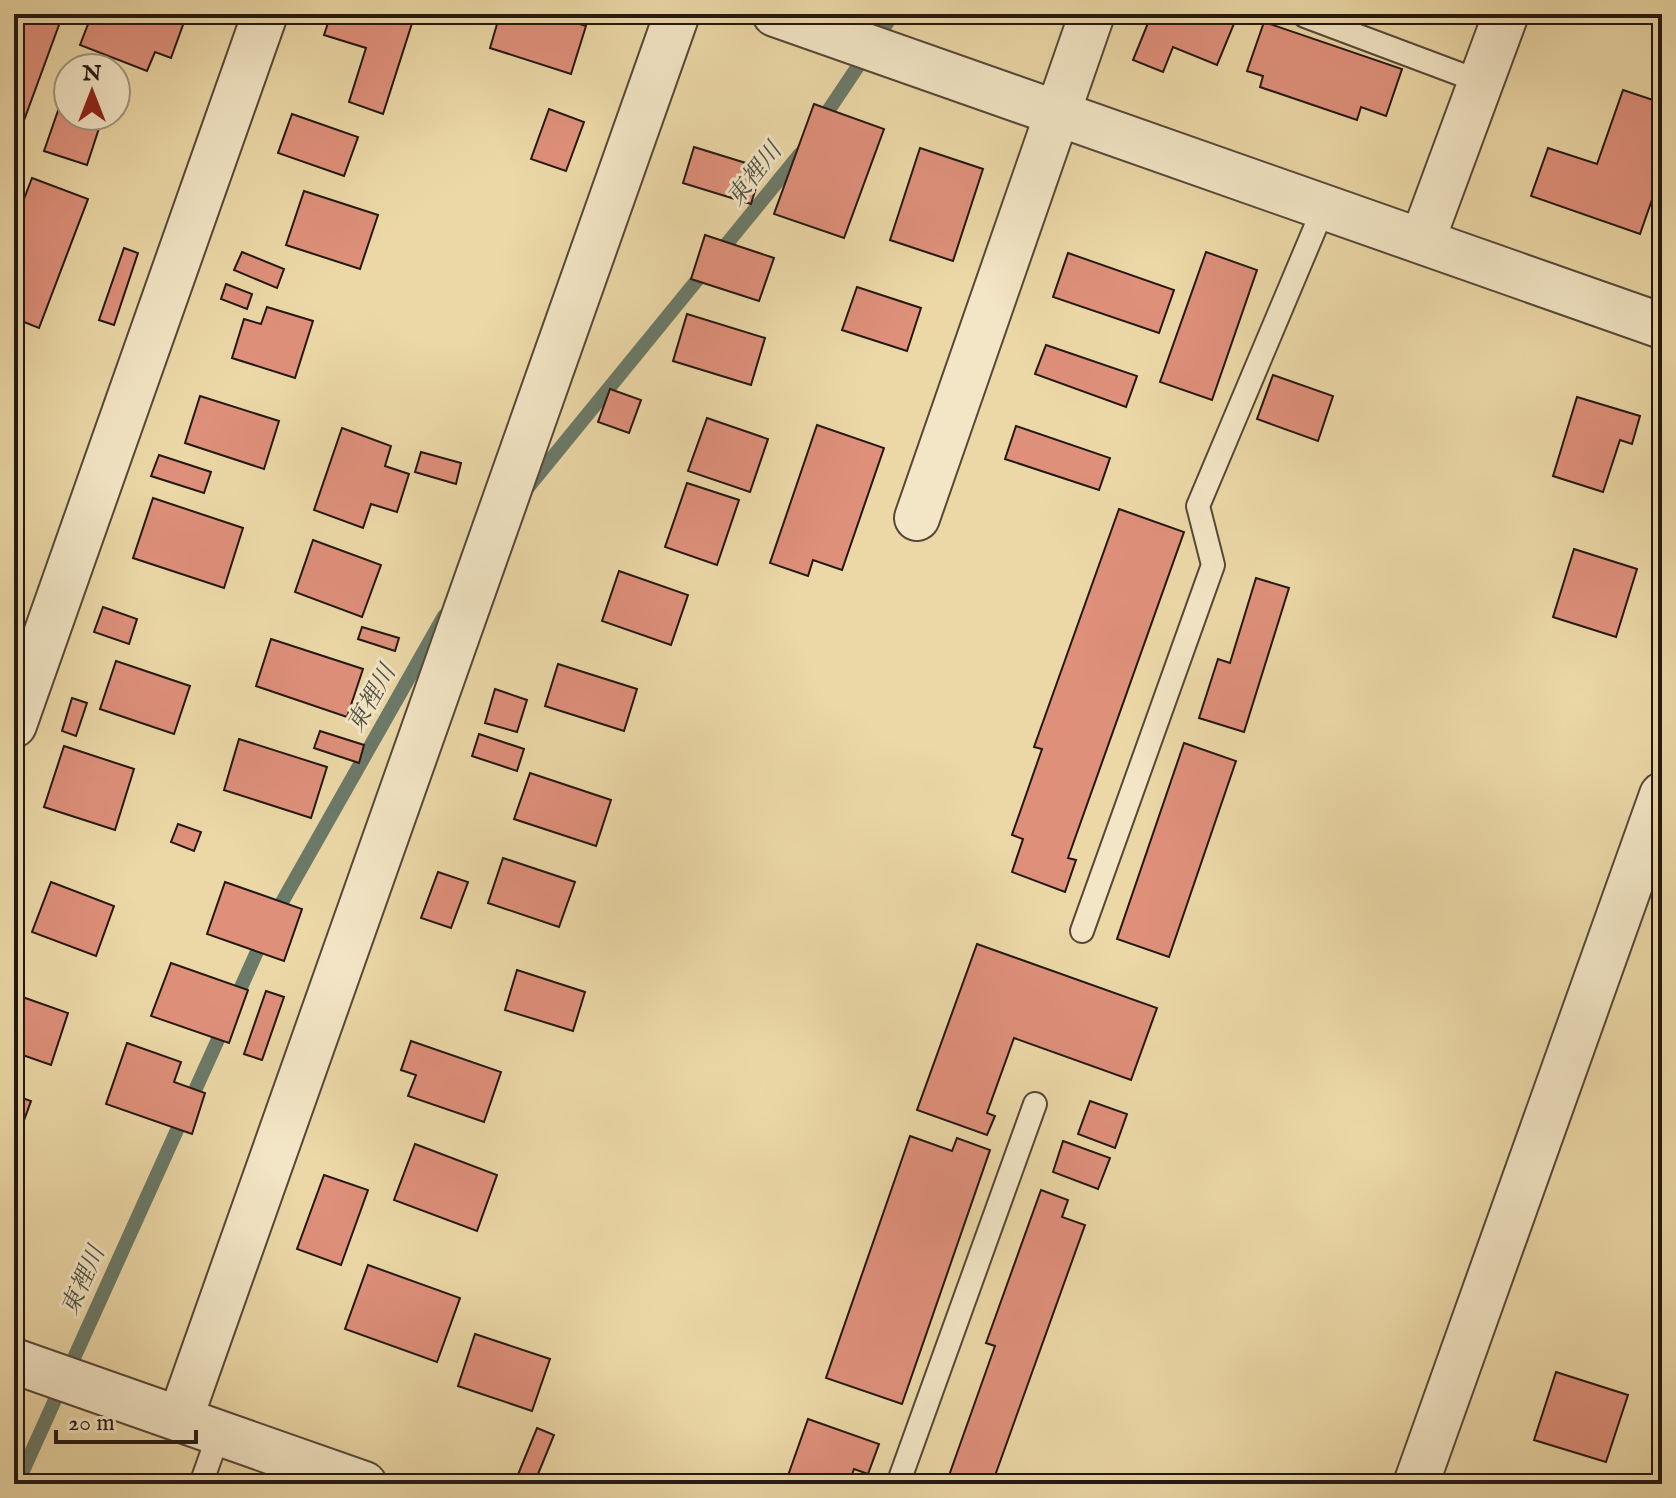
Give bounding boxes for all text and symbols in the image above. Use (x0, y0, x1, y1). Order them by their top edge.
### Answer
north arrow (52, 52, 132, 132)
text: N (81, 60, 102, 88)
water label: 東裡川 (721, 135, 791, 213)
water label: 東裡川 (341, 657, 405, 738)
water label: 東裡川 (55, 1239, 114, 1320)
scale bar (56, 1394, 196, 1444)
text: 20 m (68, 1408, 115, 1439)

